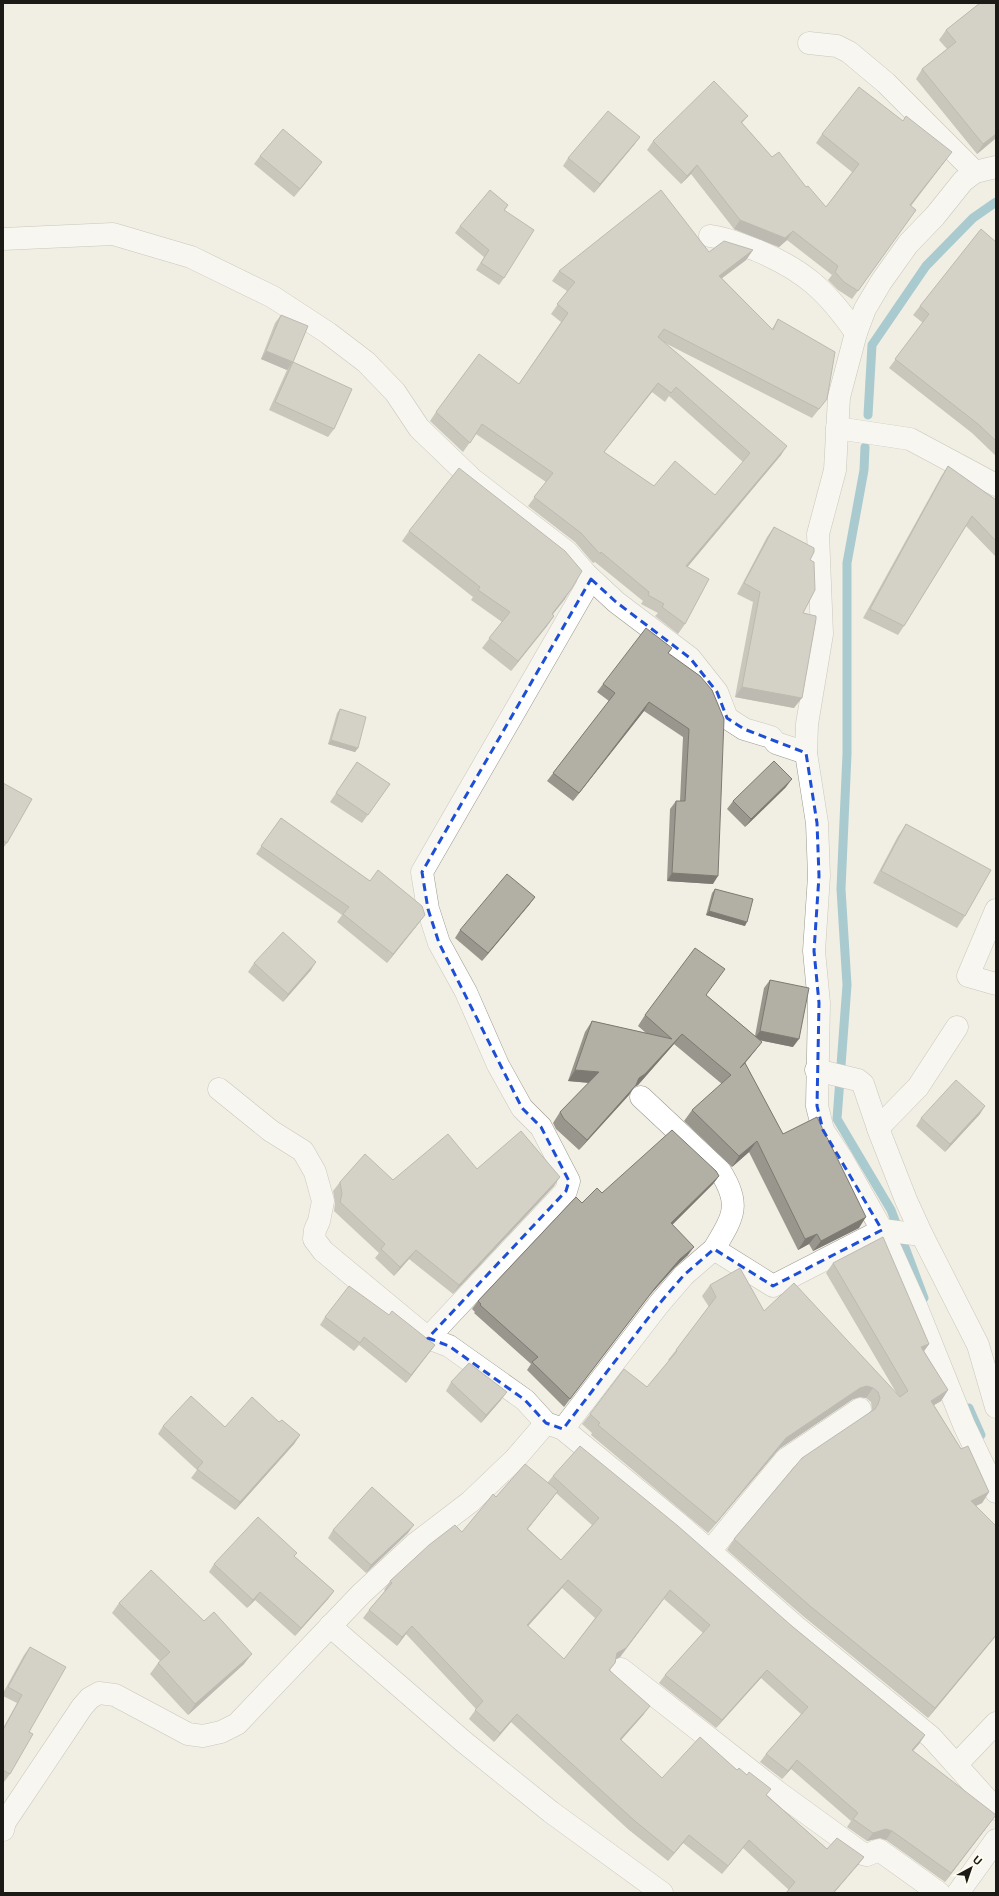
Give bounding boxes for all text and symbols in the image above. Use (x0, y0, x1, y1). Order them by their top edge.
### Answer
north arrow (951, 1848, 991, 1888)
text: U (970, 1852, 986, 1868)

